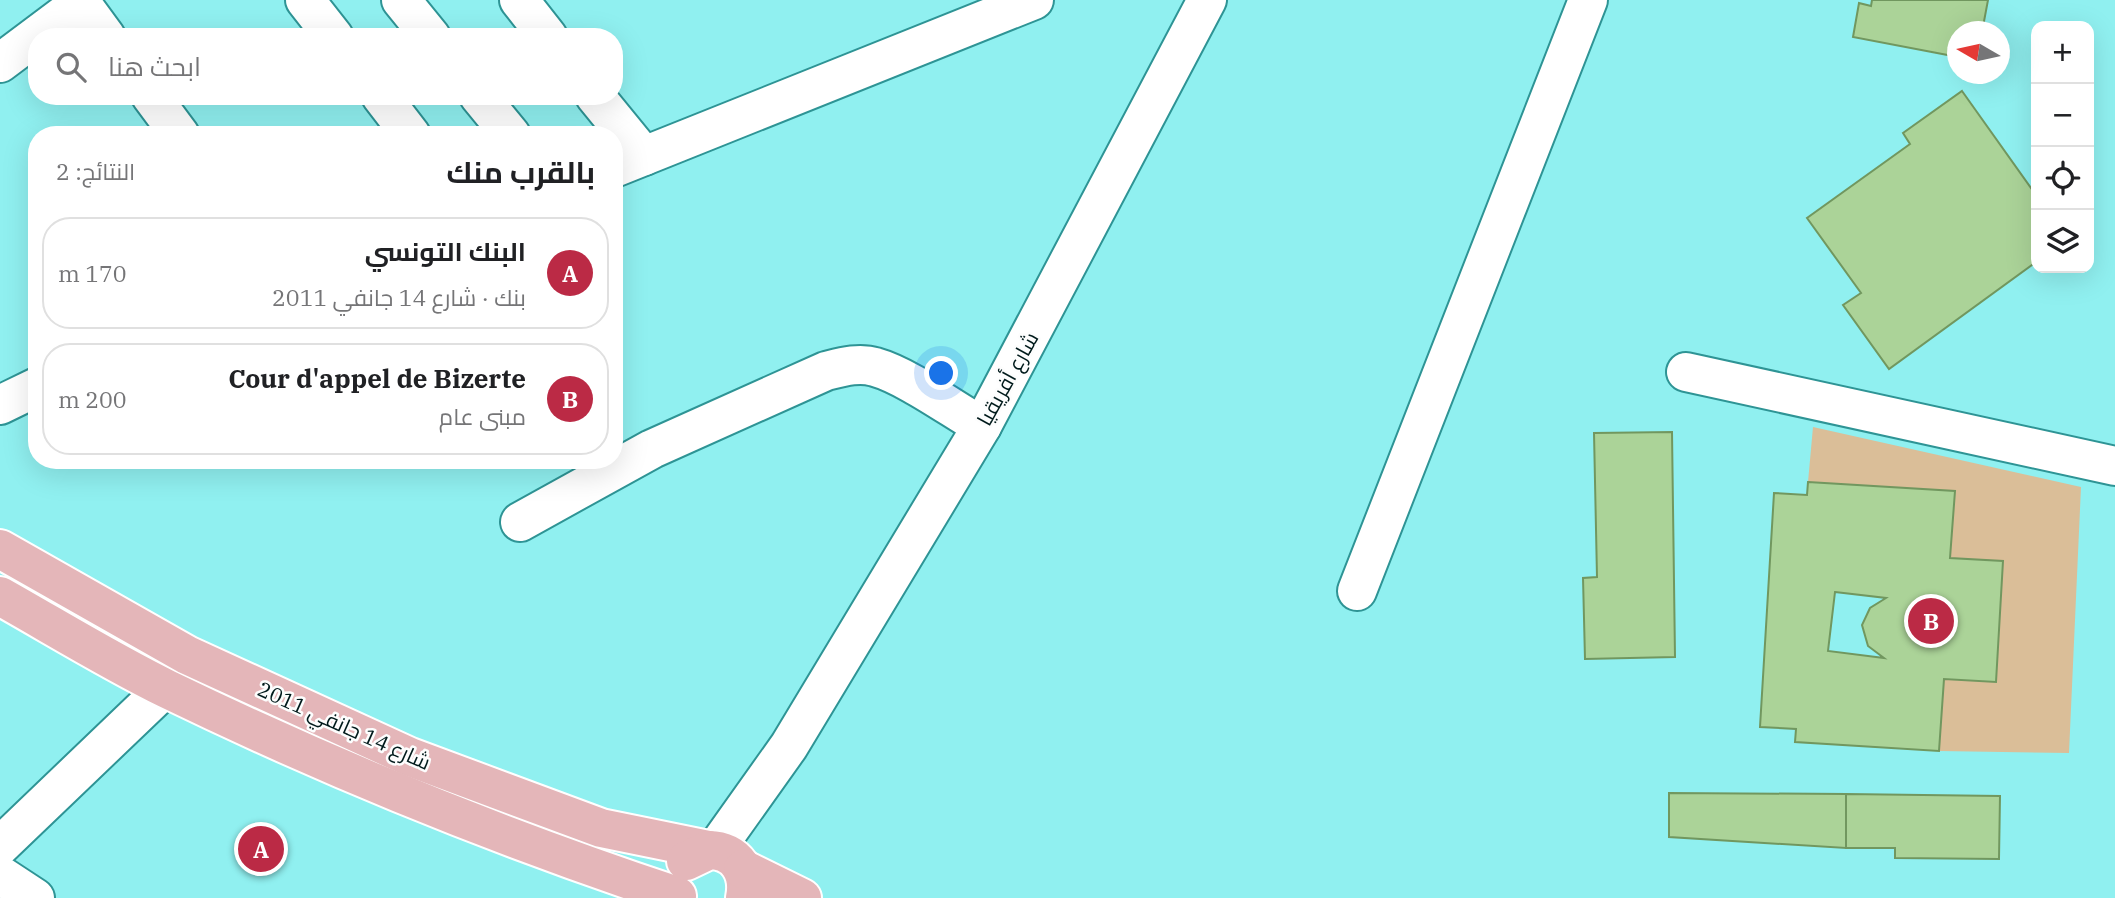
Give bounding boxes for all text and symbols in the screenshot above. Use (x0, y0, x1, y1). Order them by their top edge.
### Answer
north arrow (1947, 21, 2010, 84)
map controls (2031, 21, 2094, 273)
button: + (2031, 21, 2094, 84)
search box (28, 28, 623, 105)
icon: search (52, 48, 90, 86)
text: ابحث هنا (108, 49, 201, 83)
button: − (2031, 84, 2094, 147)
button: locate (2031, 147, 2094, 210)
text: بالقرب منك (447, 152, 595, 191)
text: النتائج: 2 (56, 156, 135, 186)
button: layers (2031, 210, 2094, 273)
text: البنك التونسي (365, 234, 526, 268)
text: 170 m (58, 258, 127, 288)
text: A (562, 258, 578, 288)
text: بنك · شارع 14 جانفي 2011 (272, 282, 526, 312)
street label: شارع أفريقيا (970, 327, 1045, 431)
your location (924, 356, 958, 390)
text: Cour d'appel de Bizerte (228, 361, 526, 395)
text: 200 m (58, 384, 127, 414)
text: B (562, 384, 578, 414)
text: مبنى عام (439, 401, 526, 431)
pin: B (1908, 595, 1954, 647)
street label: شارع 14 جانفي 2011 (252, 674, 435, 779)
pin: A (238, 823, 284, 875)

